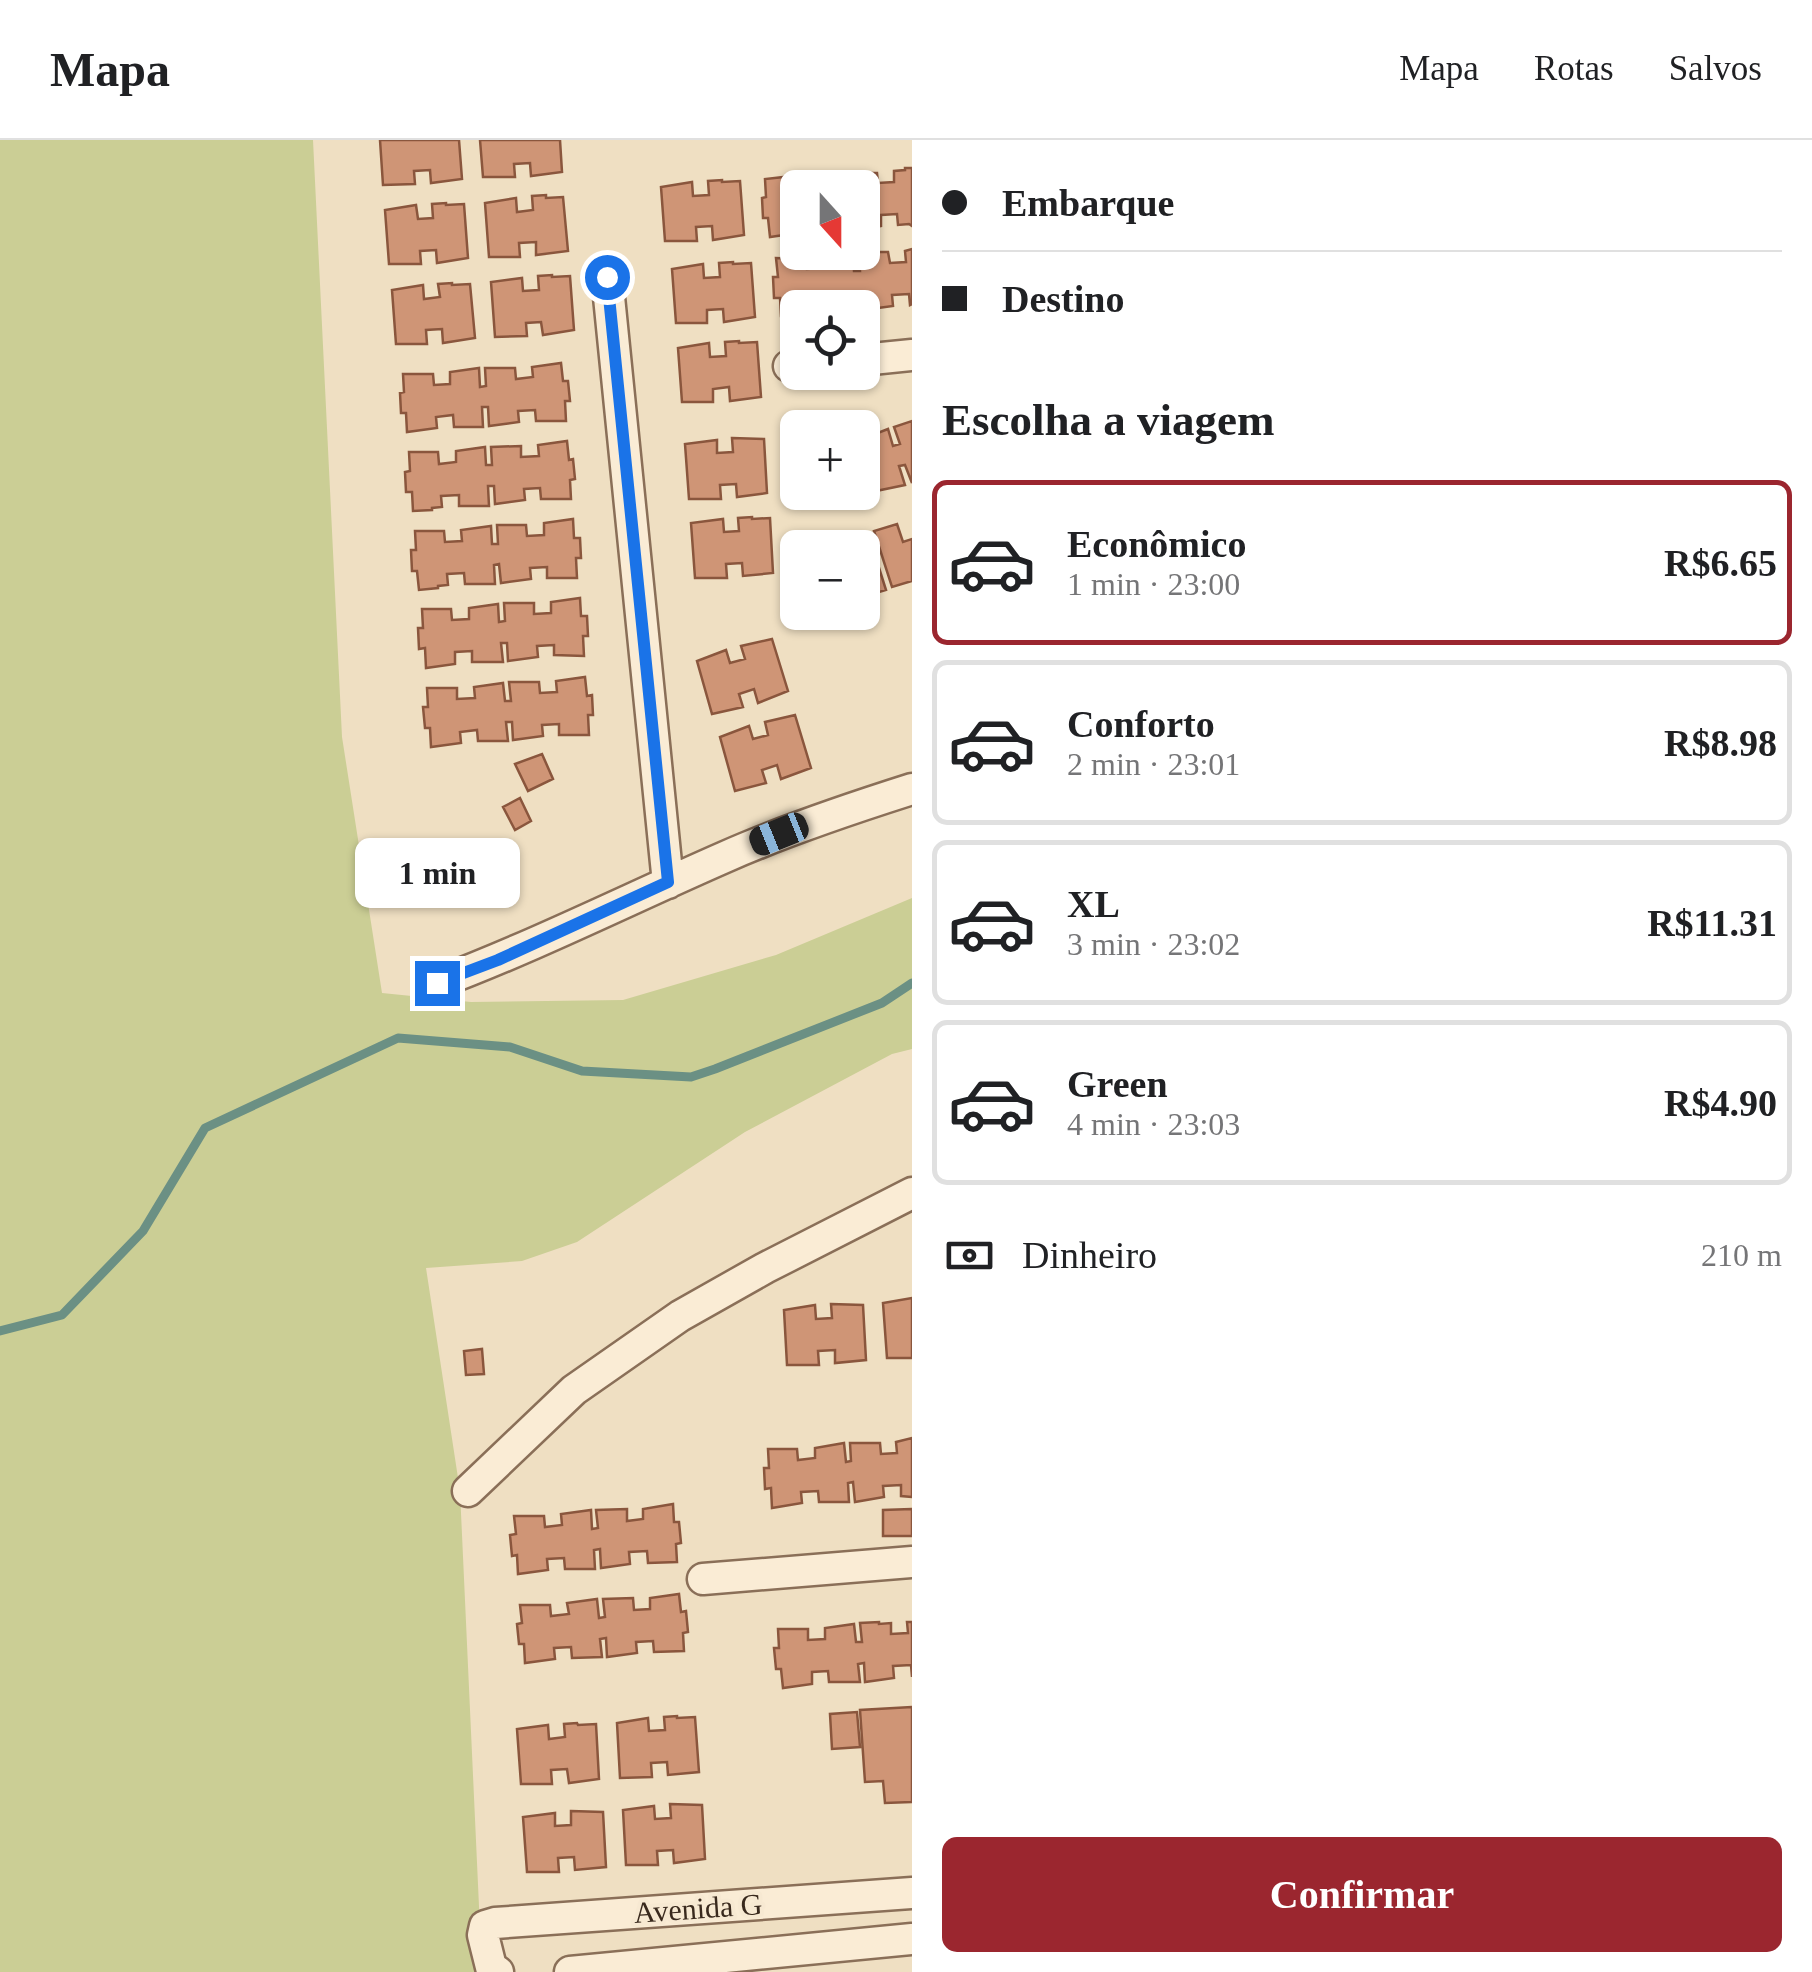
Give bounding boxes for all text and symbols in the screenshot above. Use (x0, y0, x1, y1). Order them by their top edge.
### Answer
text: Mapa (50, 43, 170, 96)
text: Mapa (1399, 49, 1479, 88)
text: Rotas (1534, 49, 1614, 88)
text: Salvos (1669, 49, 1762, 88)
north arrow (780, 170, 880, 270)
map controls (780, 170, 880, 630)
text: Embarque (1002, 182, 1174, 224)
route start (585, 255, 630, 300)
text: Destino (1002, 278, 1124, 320)
button: locate (780, 290, 880, 390)
text: Escolha a viagem (942, 395, 1275, 445)
button: + (780, 410, 880, 510)
icon: car (947, 518, 1037, 608)
text: Econômico (1067, 523, 1246, 565)
button: − (780, 530, 880, 630)
text: R$6.65 (1664, 542, 1777, 584)
text: 1 min · 23:00 (1067, 566, 1240, 602)
icon: car (947, 698, 1037, 788)
text: Conforto (1067, 703, 1215, 745)
text: R$8.98 (1664, 722, 1777, 764)
text: 2 min · 23:01 (1067, 746, 1240, 782)
car (746, 809, 812, 859)
callout: 1 min (354, 838, 520, 908)
text: 1 min (399, 855, 476, 891)
icon: car (947, 878, 1037, 968)
text: XL (1067, 883, 1120, 925)
text: R$11.31 (1647, 902, 1777, 944)
text: 3 min · 23:02 (1067, 926, 1240, 962)
route end (415, 961, 460, 1006)
icon: car (947, 1058, 1037, 1148)
text: Green (1067, 1063, 1168, 1105)
text: R$4.90 (1664, 1082, 1777, 1124)
text: 4 min · 23:03 (1067, 1106, 1240, 1142)
icon: cash (942, 1228, 997, 1283)
text: Dinheiro (1022, 1234, 1157, 1276)
text: 210 m (1701, 1237, 1782, 1273)
button: Confirmar (942, 1837, 1782, 1952)
street label: Avenida G (633, 1887, 763, 1929)

